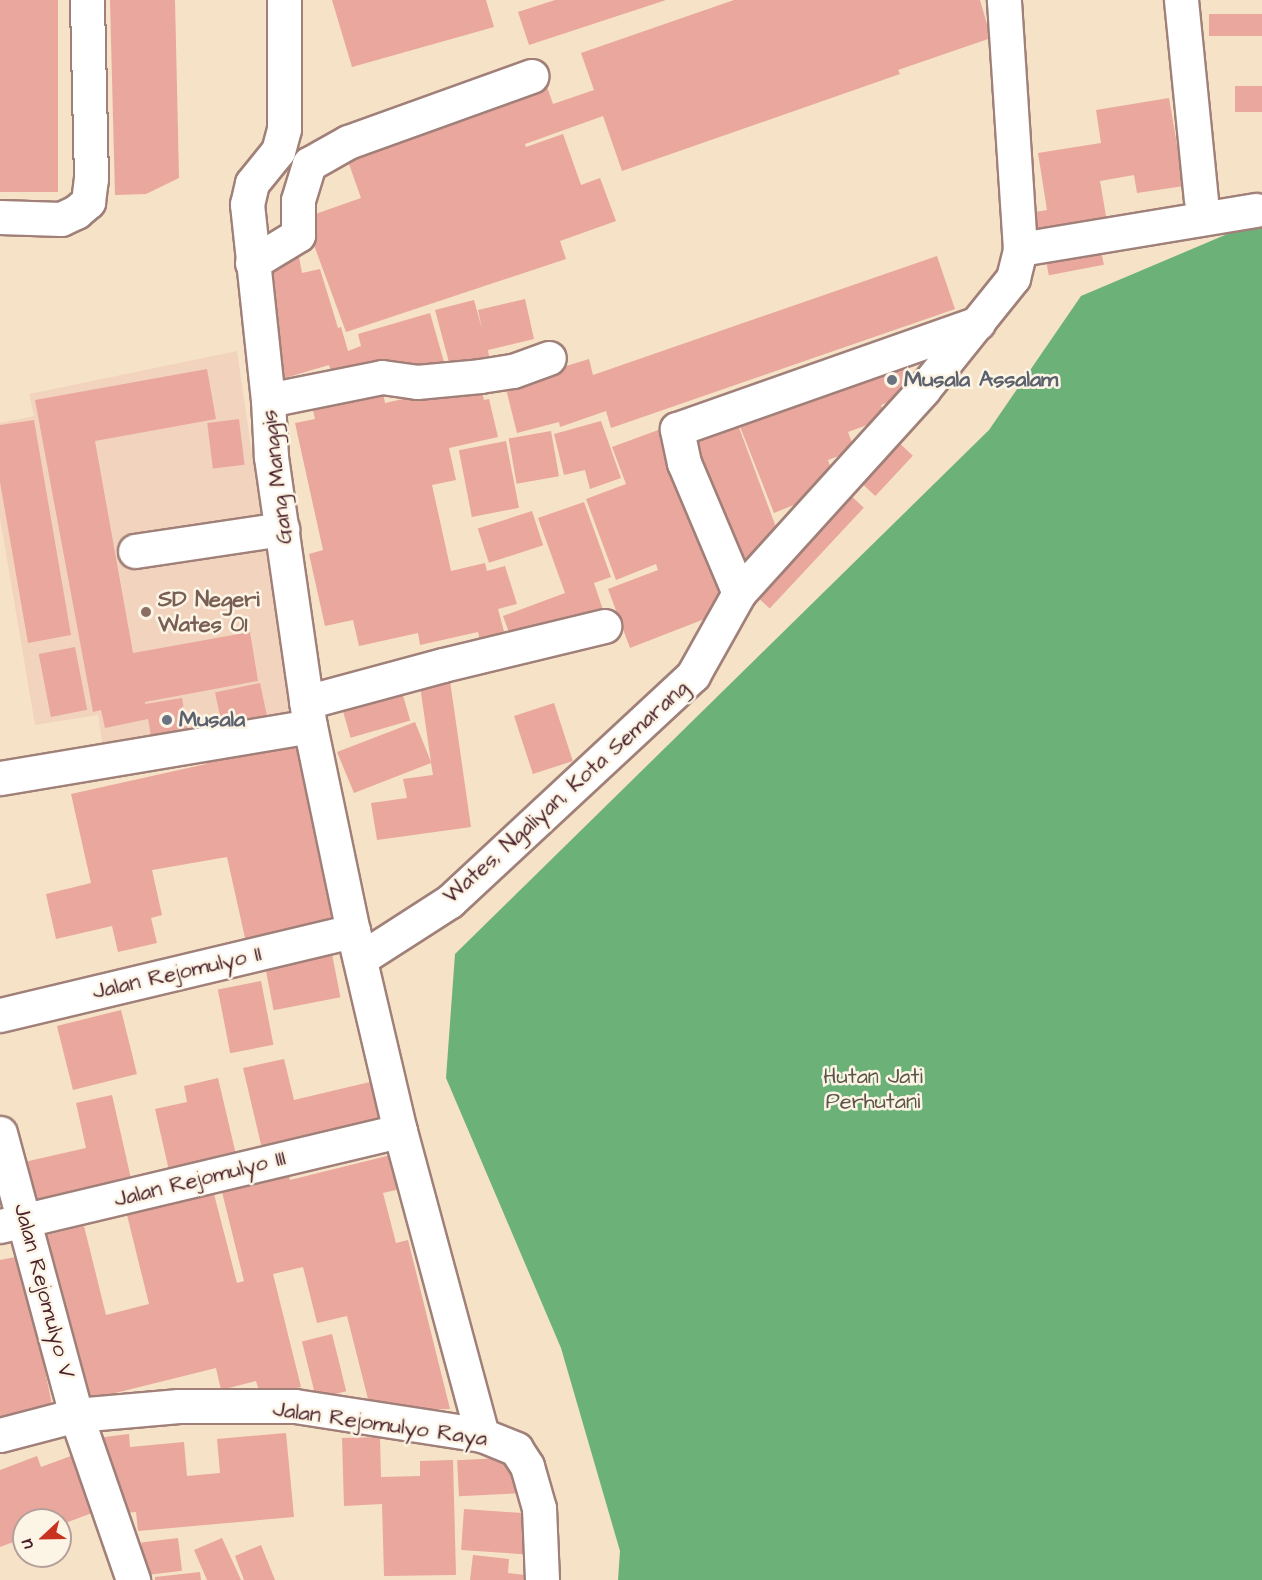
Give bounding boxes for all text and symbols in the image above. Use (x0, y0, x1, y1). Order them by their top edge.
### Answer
place label: Musala Assalam (904, 367, 1058, 393)
marker: Musala Assalam (885, 373, 899, 387)
street label: Gang Manggis (256, 408, 298, 546)
place label: SD Negeri Wates 01 (158, 586, 260, 638)
marker: SD Negeri Wates 01 (139, 605, 153, 619)
street label: Wates, Ngaliyan, Kota Semarang (438, 675, 694, 909)
place label: Musala (179, 707, 245, 733)
marker: Musala (160, 713, 174, 727)
street label: Jalan Rejomulyo II (90, 941, 264, 1005)
park label: Hutan Jati Perhutani (823, 1063, 923, 1114)
street label: Jalan Rejomulyo III (111, 1145, 289, 1213)
street label: Jalan Rejomulyo V (8, 1201, 80, 1381)
street label: Jalan Rejomulyo Raya (271, 1396, 489, 1452)
north arrow (12, 1508, 72, 1568)
text: U (15, 1536, 39, 1552)

